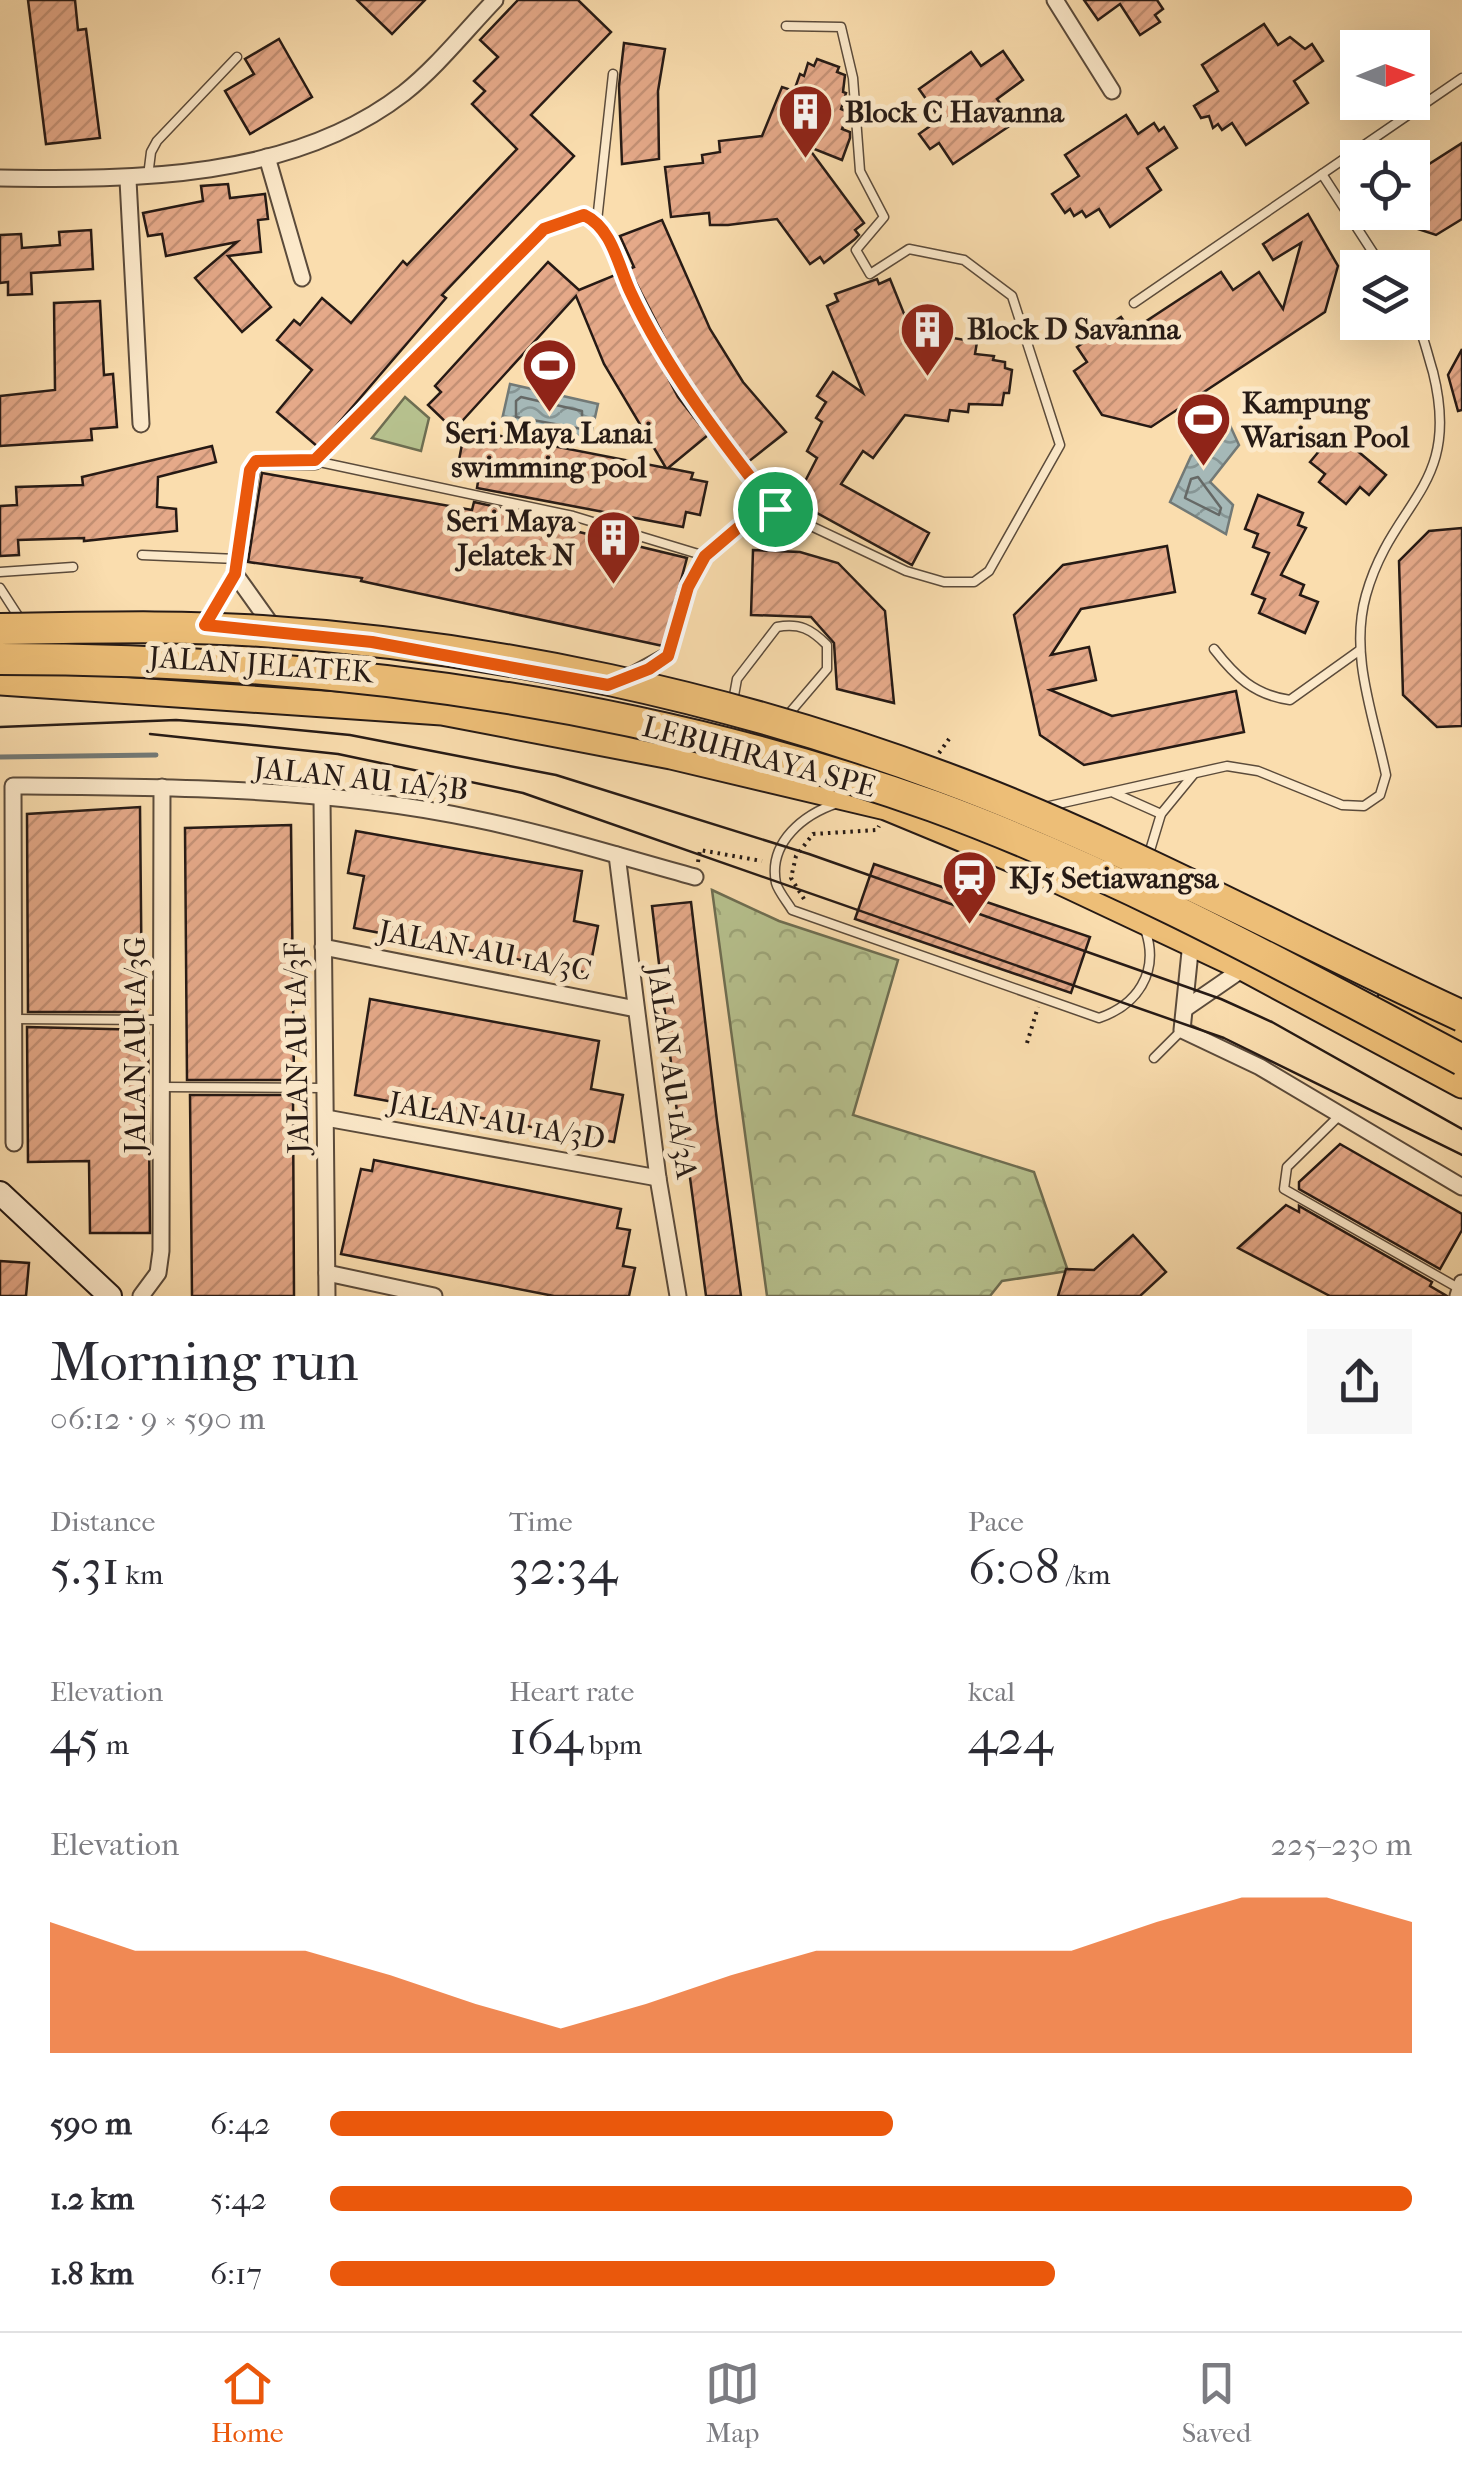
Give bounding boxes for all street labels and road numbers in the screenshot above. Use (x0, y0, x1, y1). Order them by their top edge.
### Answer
street label: JALAN JELATEK (146, 640, 376, 690)
street label: LEBUHRAYA SPE (638, 709, 880, 805)
street label: JALAN AU 1A/3B (250, 750, 470, 808)
street label: JALAN AU 1A/3C (374, 913, 594, 989)
street label: JALAN AU 1A/3G (118, 936, 153, 1156)
street label: JALAN AU 1A/3F (278, 942, 316, 1156)
street label: JALAN AU 1A/3A (639, 961, 704, 1182)
street label: JALAN AU 1A/3D (384, 1084, 608, 1157)

